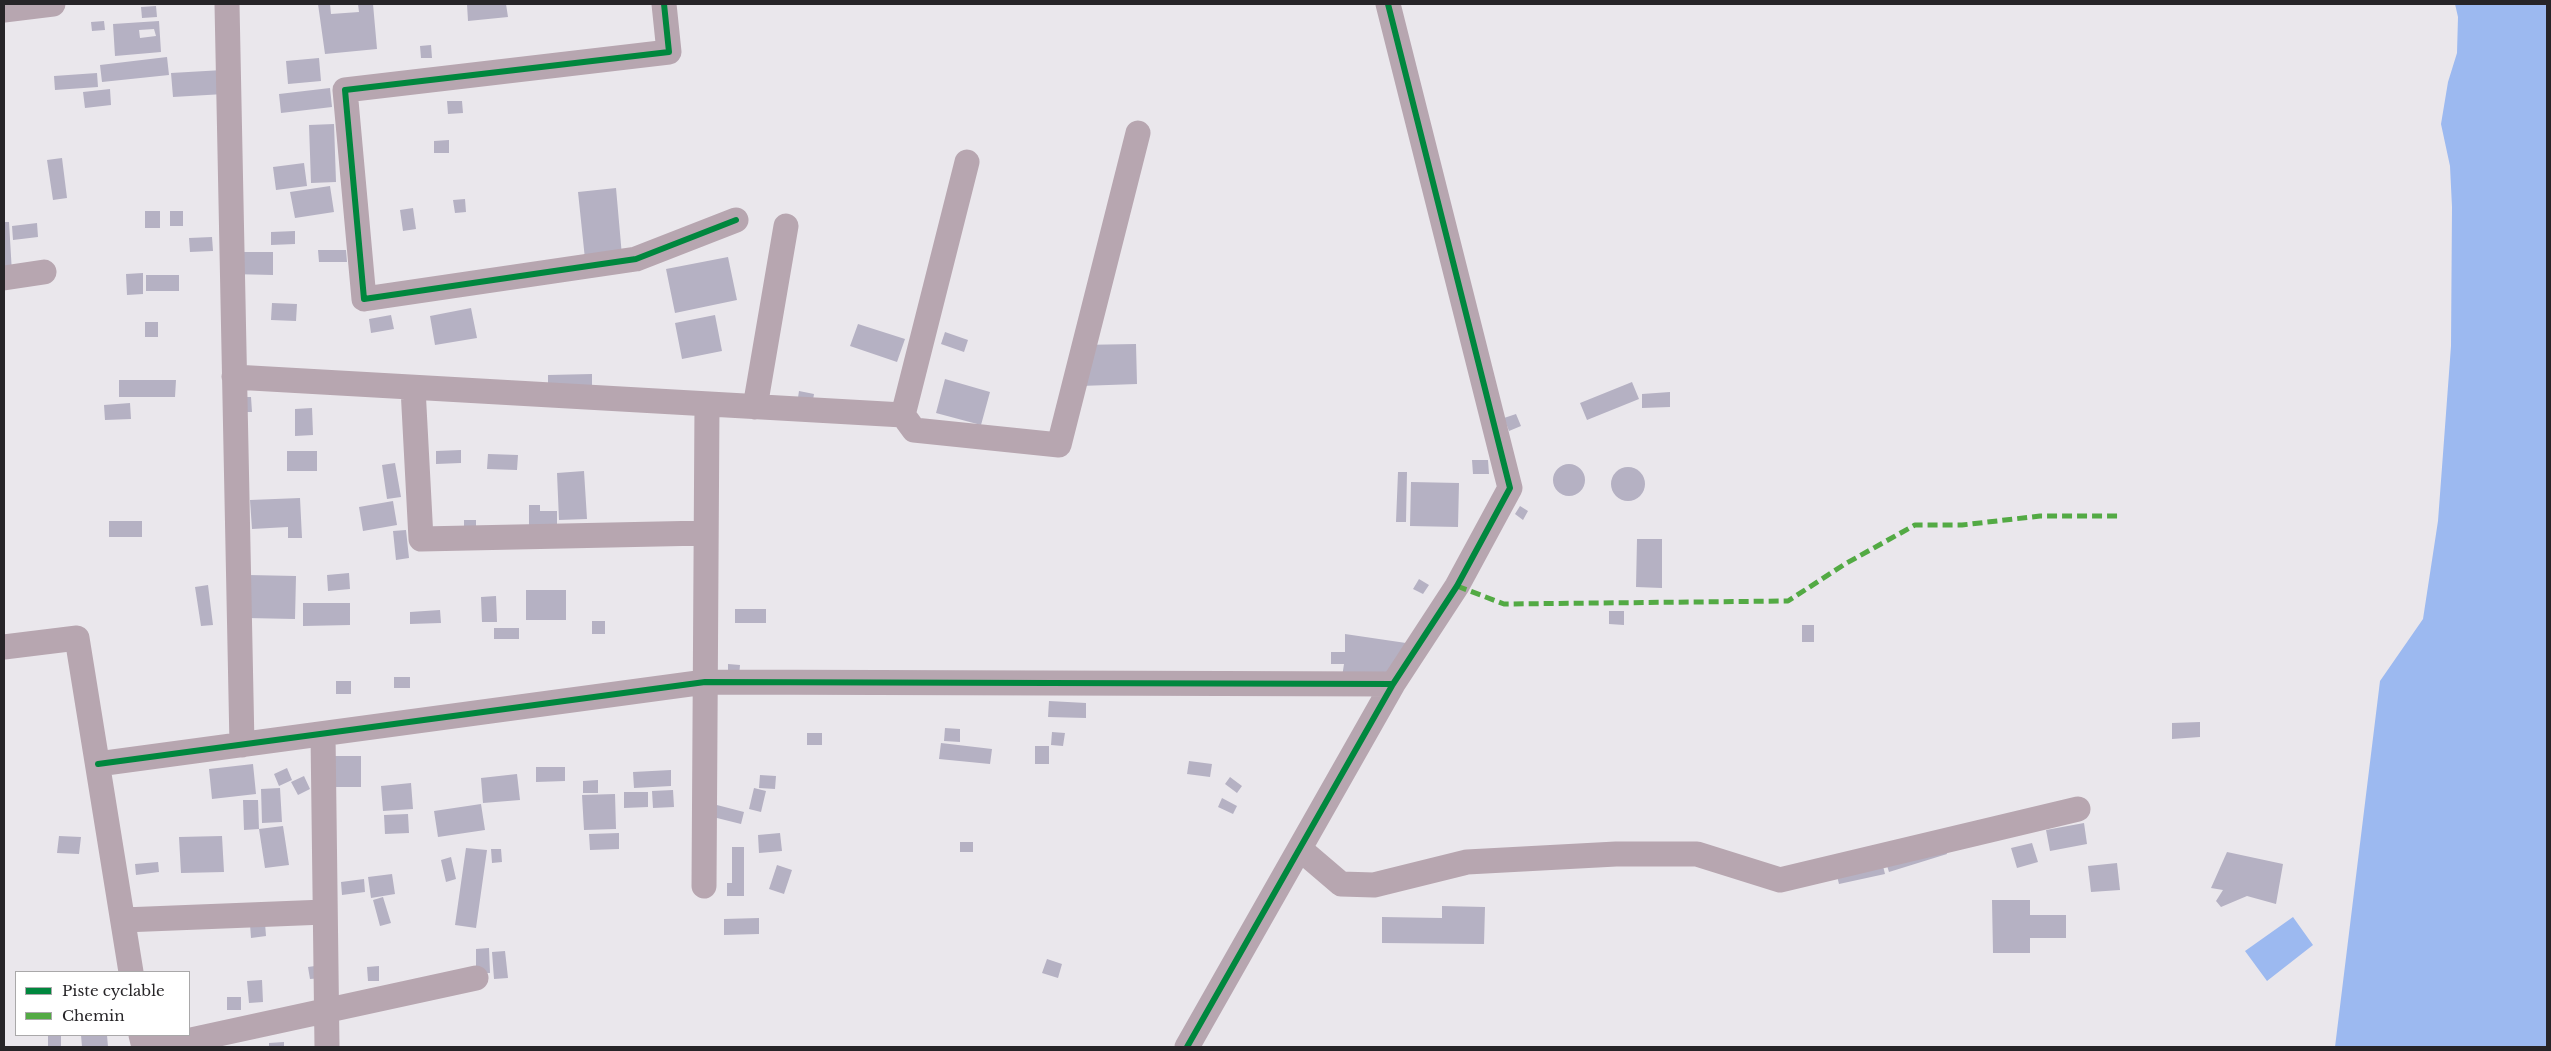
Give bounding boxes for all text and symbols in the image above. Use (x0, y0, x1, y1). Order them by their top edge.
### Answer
legend (15, 971, 190, 1036)
text: Piste cyclable (62, 981, 165, 1000)
text: Chemin (62, 1006, 125, 1025)

